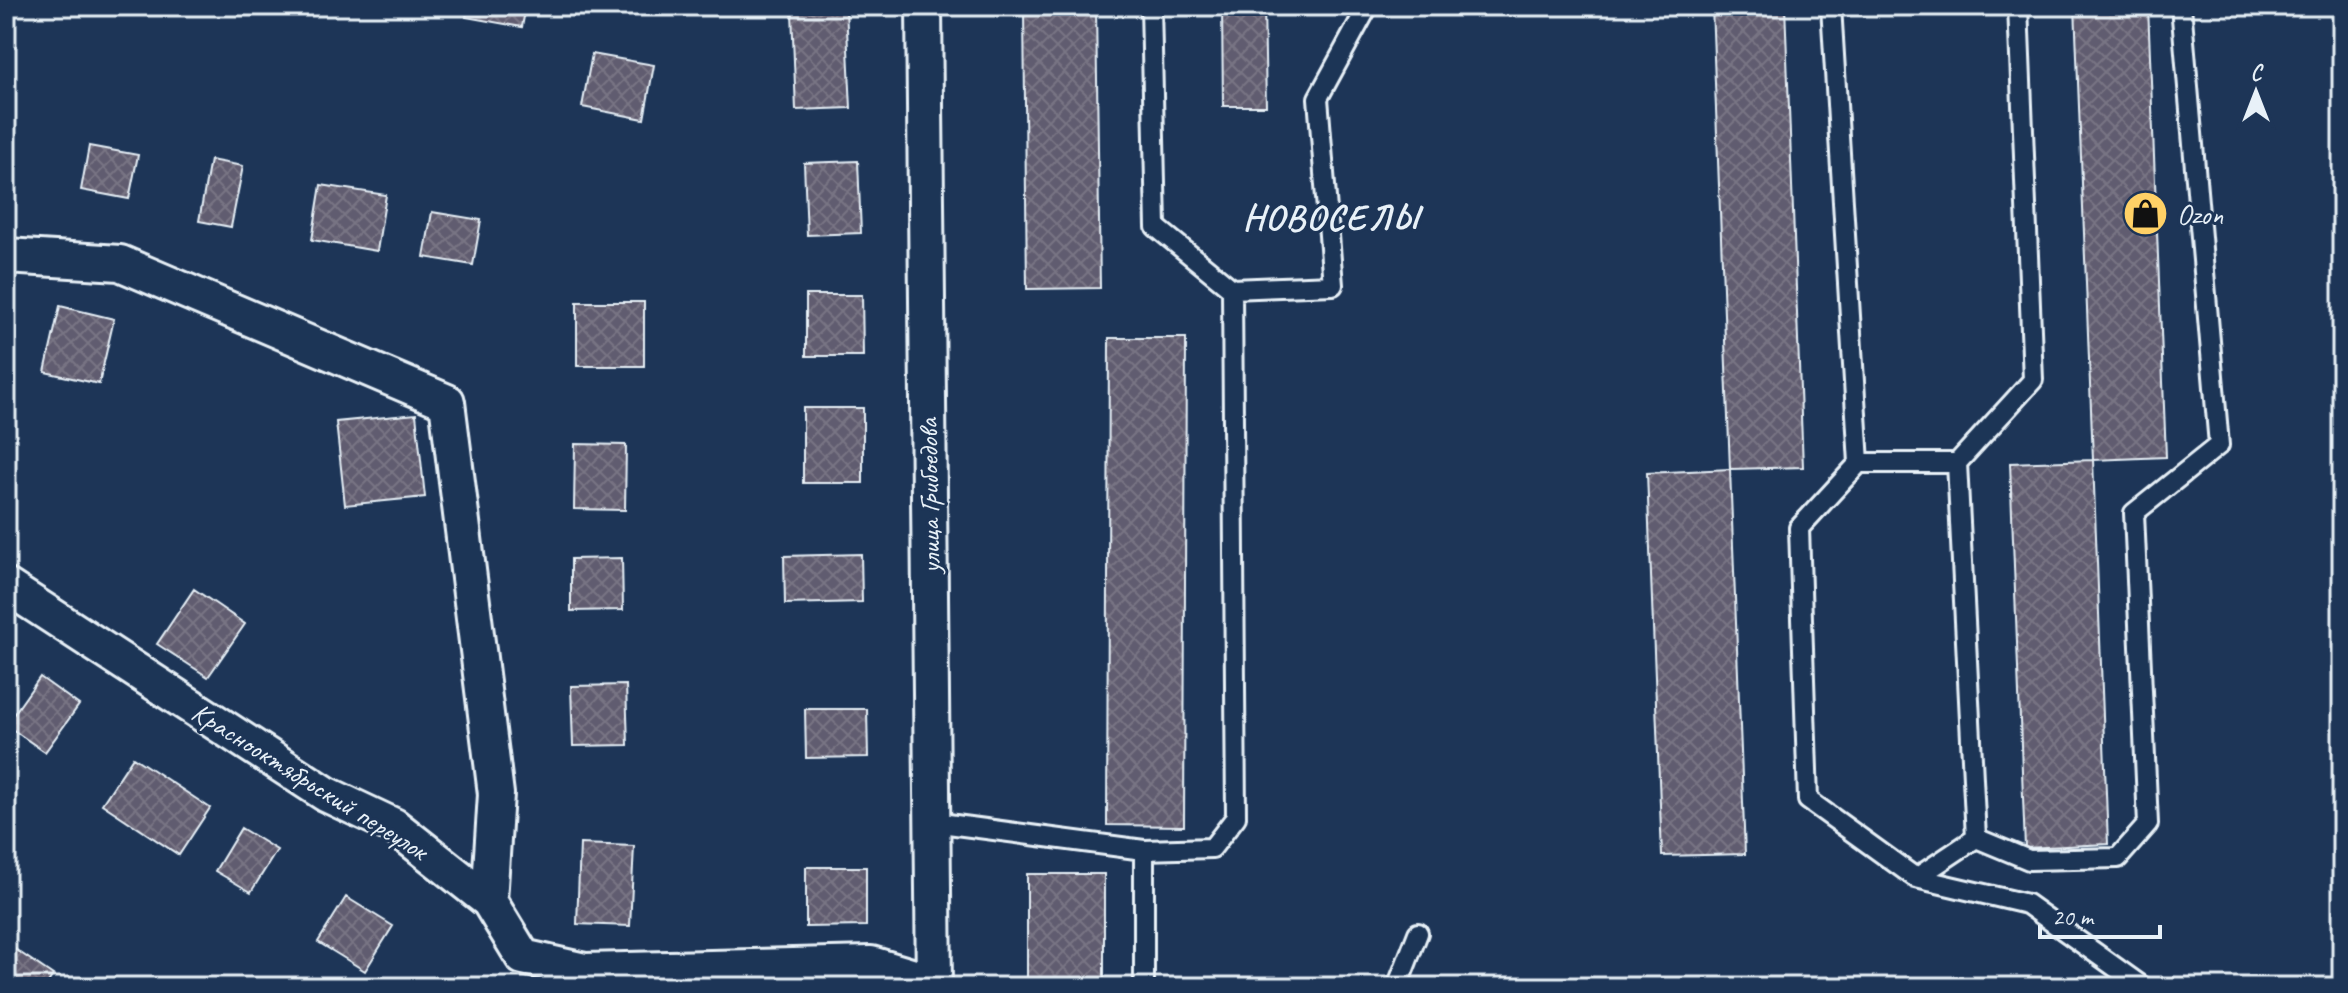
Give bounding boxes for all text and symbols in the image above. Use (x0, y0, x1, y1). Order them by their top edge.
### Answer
north arrow (2216, 52, 2296, 132)
text: С (2251, 59, 2265, 87)
shop icon: Ozon (2122, 190, 2170, 238)
district label: НОВОСЕЛЫ (1243, 194, 1424, 240)
place label: Ozon (2177, 197, 2223, 232)
street label: улица Грибоедова (910, 416, 948, 576)
street label: Краснооктябрьский переулок (186, 694, 437, 869)
scale bar (2040, 889, 2160, 939)
text: 20 m (2052, 902, 2095, 932)

